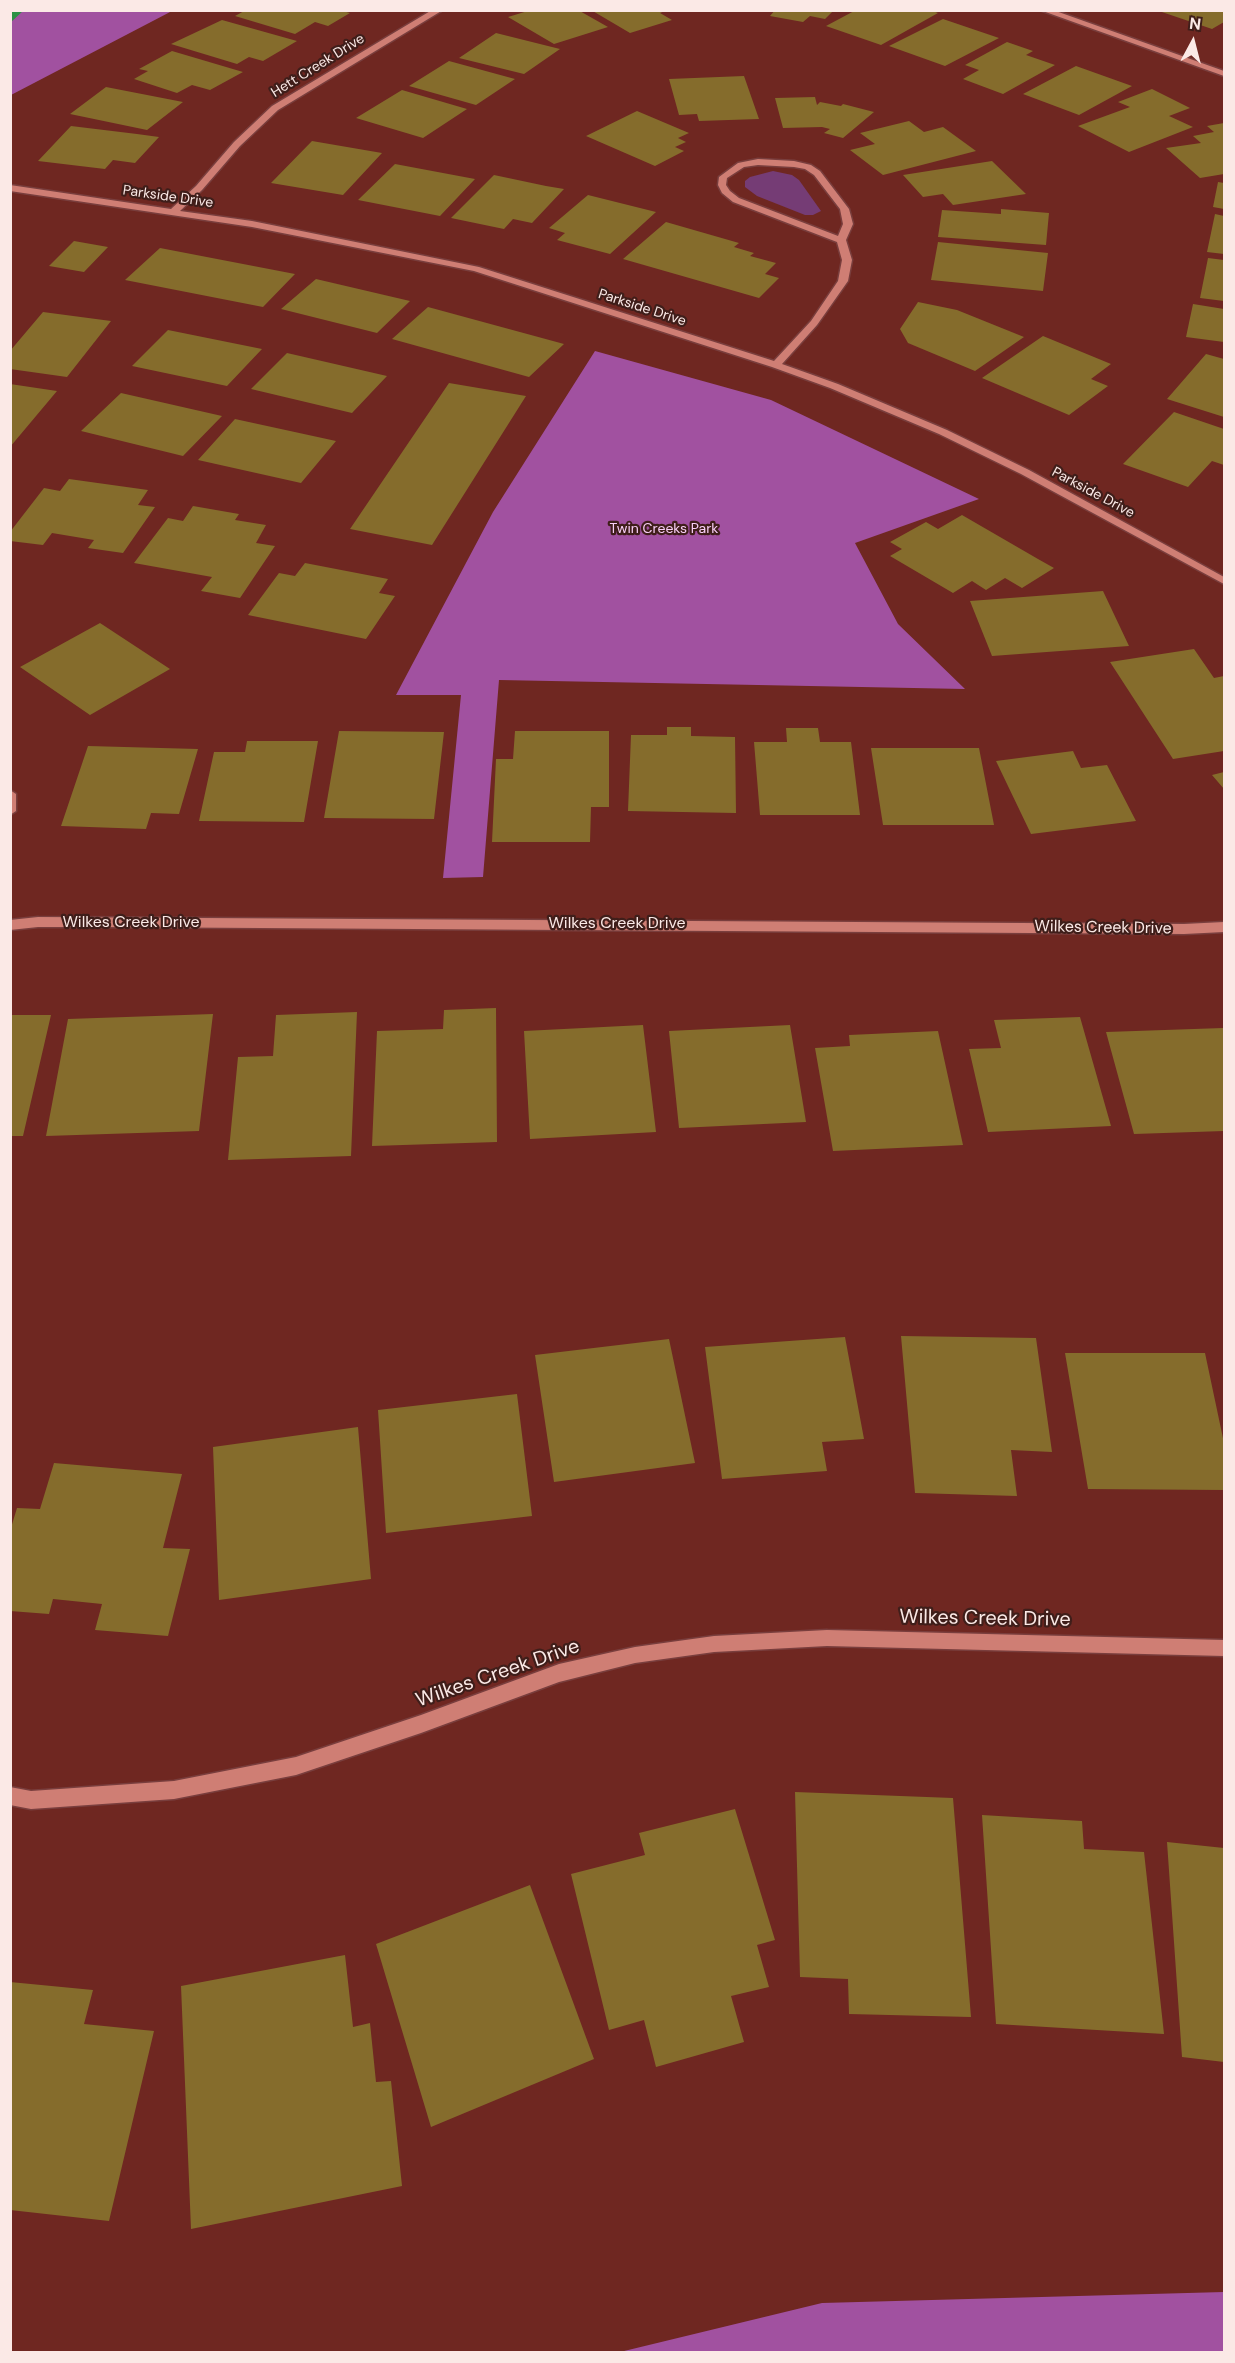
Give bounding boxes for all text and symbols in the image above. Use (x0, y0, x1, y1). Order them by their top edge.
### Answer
north arrow (1163, 12, 1223, 72)
text: N (1188, 13, 1202, 35)
street label: Hett Creek Drive (268, 31, 368, 101)
street label: Parkside Drive (122, 182, 214, 212)
street label: Parkside Drive (596, 286, 688, 330)
street label: Parkside Drive (1049, 464, 1137, 522)
park label: Twin Creeks Park (610, 521, 718, 537)
street label: Wilkes Creek Drive (62, 913, 200, 933)
street label: Wilkes Creek Drive (548, 914, 686, 934)
street label: Wilkes Creek Drive (1034, 917, 1172, 939)
street label: Wilkes Creek Drive (899, 1606, 1071, 1632)
street label: Wilkes Creek Drive (413, 1635, 583, 1713)

